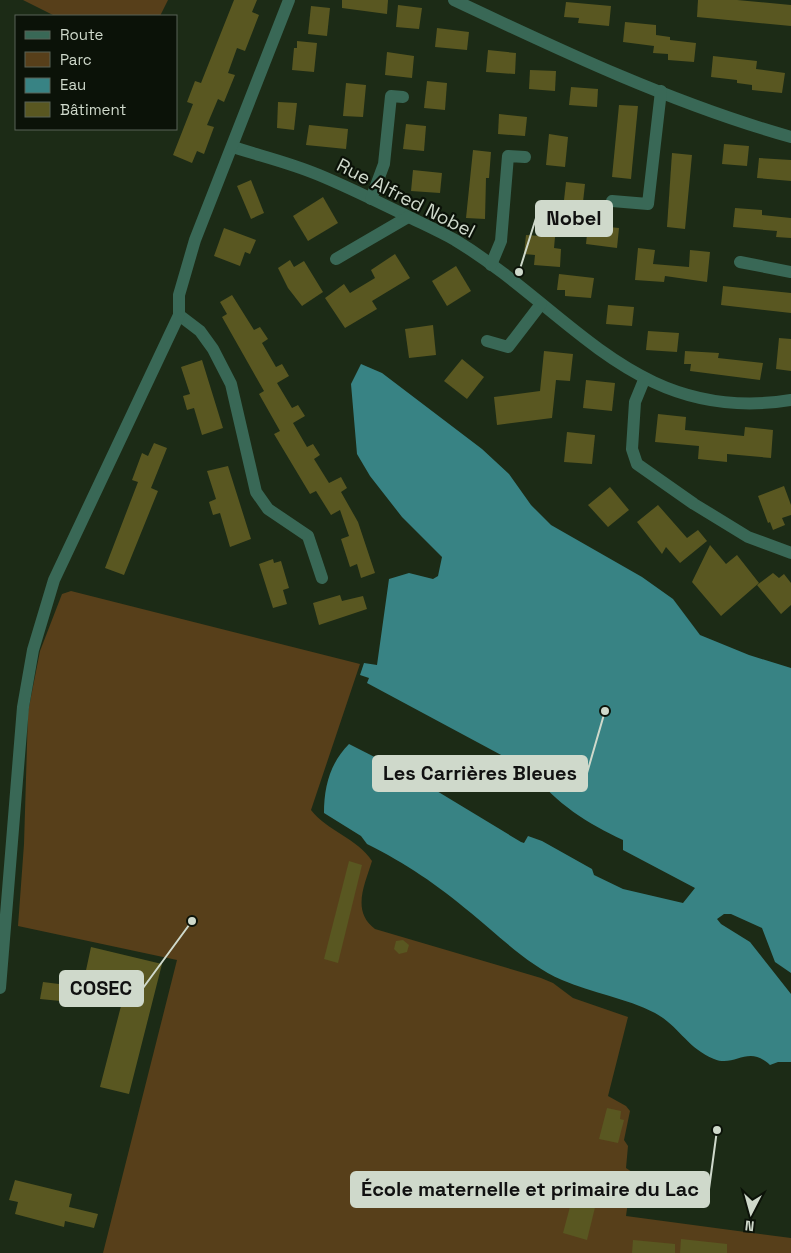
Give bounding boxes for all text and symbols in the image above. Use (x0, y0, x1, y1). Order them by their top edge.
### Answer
legend (15, 15, 178, 130)
text: Route (60, 25, 104, 44)
text: Parc (60, 50, 92, 69)
text: Eau (60, 75, 86, 94)
text: Bâtiment (60, 100, 126, 119)
street label: Rue Alfred Nobel (333, 152, 479, 244)
callout: Nobel (536, 201, 612, 236)
text: Nobel (546, 205, 602, 231)
callout: Les Carrières Bleues (373, 756, 587, 791)
text: Les Carrières Bleues (383, 760, 577, 786)
callout: COSEC (60, 971, 143, 1006)
text: COSEC (70, 975, 132, 1001)
callout: École maternelle et primaire du Lac (351, 1172, 709, 1207)
text: École maternelle et primaire du Lac (361, 1176, 699, 1202)
north arrow (726, 1188, 776, 1238)
text: N (744, 1216, 755, 1235)

